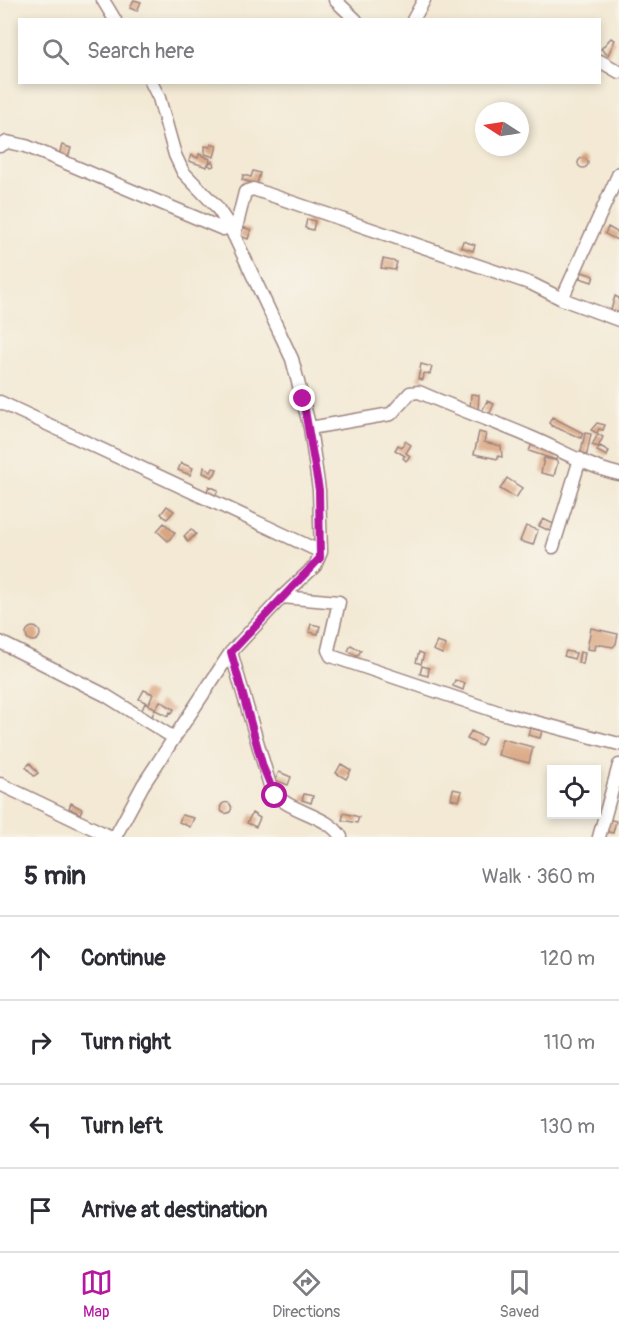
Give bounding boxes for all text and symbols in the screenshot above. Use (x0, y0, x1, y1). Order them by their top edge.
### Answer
search box (18, 18, 601, 84)
icon: search (39, 35, 72, 68)
text: Search here (87, 37, 194, 65)
north arrow (475, 102, 529, 156)
route end (289, 385, 315, 411)
map controls (547, 765, 601, 819)
button: locate (547, 765, 601, 819)
route start (261, 782, 287, 808)
text: 5 min (24, 860, 86, 892)
text: Walk · 360 m (482, 864, 595, 889)
icon: ahead (24, 942, 57, 975)
text: Continue (81, 944, 165, 972)
text: 120 m (540, 946, 595, 971)
icon: right (24, 1026, 57, 1059)
text: Turn right (81, 1028, 171, 1056)
text: 110 m (544, 1030, 595, 1055)
icon: left (24, 1110, 57, 1143)
text: Turn left (81, 1112, 163, 1140)
text: 130 m (540, 1114, 595, 1139)
icon: arrive (24, 1194, 57, 1227)
text: Arrive at destination (81, 1196, 267, 1224)
tab: Map (80, 1266, 113, 1322)
tab: Directions (272, 1266, 340, 1322)
tab: Saved (500, 1266, 539, 1322)

